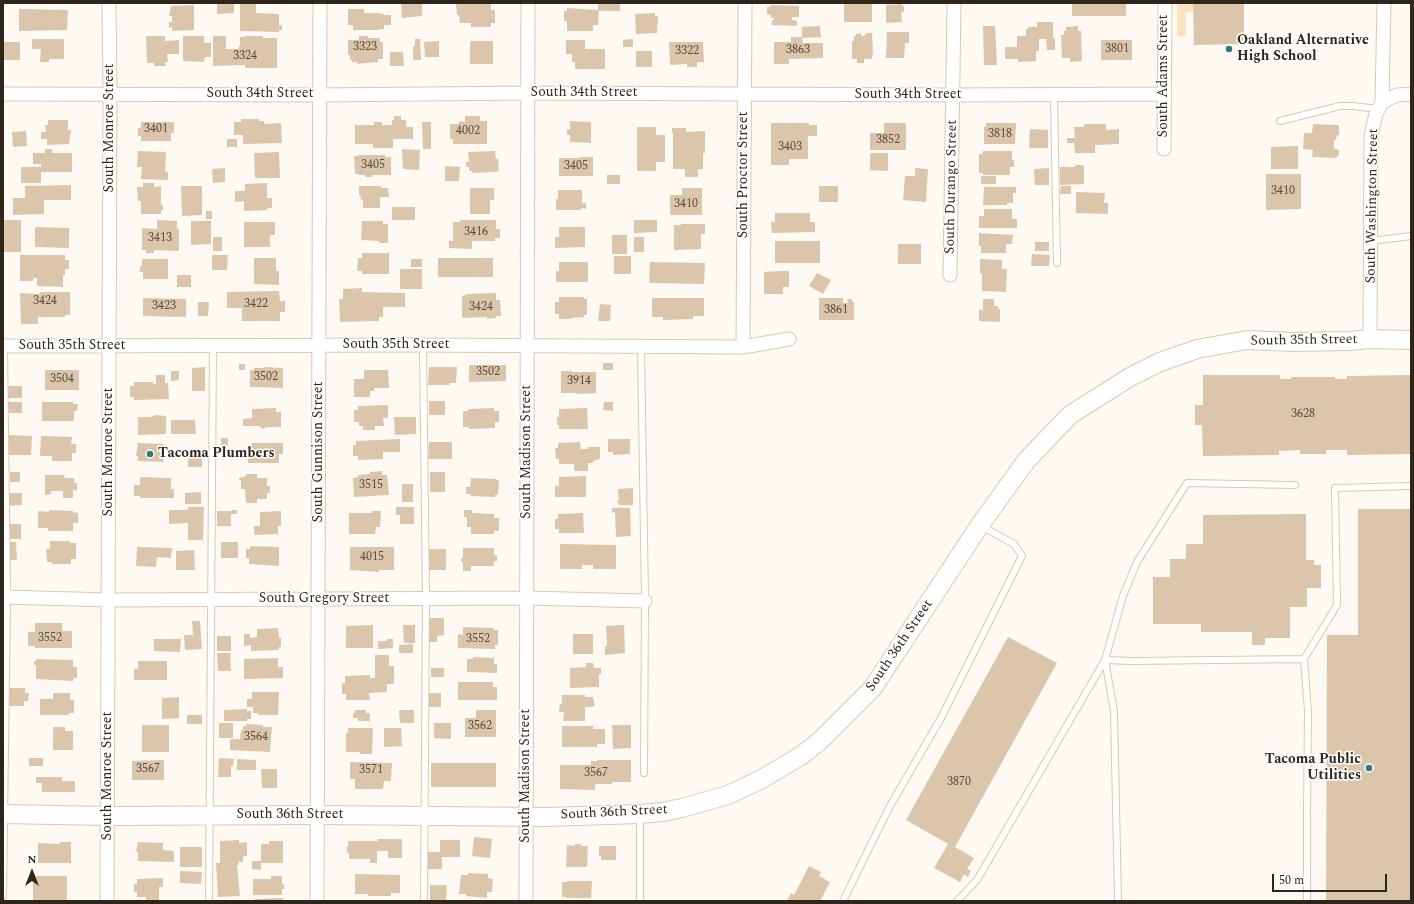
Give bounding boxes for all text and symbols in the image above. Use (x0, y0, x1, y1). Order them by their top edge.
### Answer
street label: South Adams Street (1156, 15, 1172, 137)
place label: Oakland Alternative High School (1237, 33, 1369, 66)
house number: 3323 (353, 41, 377, 55)
house number: 3801 (1105, 43, 1129, 57)
house number: 3863 (786, 44, 810, 58)
marker: Oakland Alternative High School (1224, 44, 1234, 54)
house number: 3322 (675, 45, 699, 59)
house number: 3324 (233, 50, 257, 64)
street label: South Monroe Street (102, 63, 118, 193)
street label: South 34th Street (530, 85, 638, 101)
street label: South 34th Street (206, 86, 314, 102)
street label: South 34th Street (854, 87, 962, 103)
street label: South Proctor Street (736, 112, 752, 238)
street label: South Durango Street (942, 120, 962, 254)
house number: 3401 (144, 123, 168, 137)
house number: 4002 (456, 125, 480, 139)
house number: 3818 (988, 128, 1012, 142)
street label: South Washington Street (1363, 128, 1383, 284)
house number: 3852 (876, 134, 900, 148)
house number: 3403 (778, 141, 802, 155)
house number: 3405 (361, 159, 385, 173)
house number: 3405 (564, 160, 588, 174)
house number: 3410 (1271, 185, 1295, 199)
house number: 3410 (674, 198, 698, 212)
house number: 3416 (464, 226, 488, 240)
house number: 3413 (148, 232, 172, 246)
house number: 3424 (33, 295, 57, 309)
house number: 3422 (244, 298, 268, 312)
house number: 3423 (152, 300, 176, 314)
house number: 3424 (469, 301, 493, 315)
house number: 3861 (824, 304, 848, 318)
street label: South 35th Street (1250, 332, 1358, 350)
street label: South 35th Street (342, 337, 450, 353)
street label: South 35th Street (18, 338, 126, 354)
house number: 3502 (476, 366, 500, 380)
house number: 3502 (254, 371, 278, 385)
house number: 3504 (50, 373, 74, 387)
house number: 3914 (567, 375, 591, 389)
street label: South Gunnison Street (311, 382, 327, 522)
street label: South Madison Street (519, 385, 535, 519)
street label: South Monroe Street (101, 387, 117, 517)
house number: 3628 (1291, 408, 1315, 422)
place label: Tacoma Plumbers (158, 446, 275, 462)
marker: Tacoma Plumbers (145, 449, 155, 459)
house number: 3515 (359, 479, 383, 493)
house number: 4015 (360, 551, 384, 565)
street label: South Gregory Street (259, 591, 389, 607)
street label: South 36th Street (863, 597, 937, 695)
house number: 3552 (38, 632, 62, 646)
house number: 3552 (466, 633, 490, 647)
street label: South Madison Street (518, 709, 534, 843)
street label: South Monroe Street (100, 711, 116, 841)
house number: 3562 (468, 720, 492, 734)
house number: 3564 (244, 731, 268, 745)
place label: Tacoma Public Utilities (1265, 752, 1361, 784)
house number: 3567 (136, 763, 160, 777)
marker: Tacoma Public Utilities (1364, 763, 1374, 773)
house number: 3571 (359, 764, 383, 778)
house number: 3567 (584, 767, 608, 781)
house number: 3870 (947, 776, 971, 790)
street label: South 36th Street (560, 802, 668, 824)
street label: South 36th Street (236, 807, 344, 823)
text: N (28, 851, 36, 868)
north arrow (12, 852, 52, 892)
scale bar (1274, 866, 1389, 892)
text: 50 m (1279, 871, 1304, 890)

